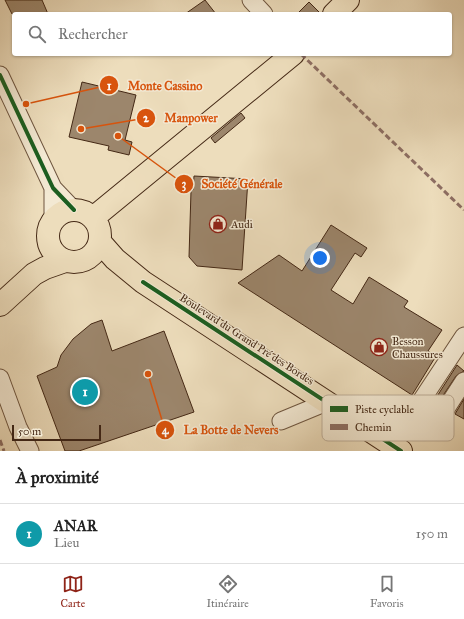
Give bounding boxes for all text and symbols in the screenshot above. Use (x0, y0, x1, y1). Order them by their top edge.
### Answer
search box (12, 12, 452, 56)
icon: search (26, 23, 48, 45)
text: Rechercher (58, 25, 128, 43)
callout: Monte Cassino (99, 73, 210, 97)
text: 1 (107, 79, 112, 93)
text: Monte Cassino (128, 79, 202, 93)
callout: Manpower (136, 106, 226, 130)
text: 2 (143, 111, 150, 125)
text: Manpower (164, 111, 218, 126)
callout: Société Générale (174, 172, 291, 196)
text: 3 (182, 177, 187, 192)
text: Société Générale (201, 177, 283, 191)
shop icon: Audi (208, 214, 228, 234)
place label: Audi (230, 218, 253, 231)
your location (310, 248, 330, 268)
street label: Boulevard du Grand Pré des Bordes (177, 291, 316, 388)
place label: Besson Chaussures (392, 335, 443, 361)
shop icon: Besson Chaussures (369, 337, 389, 357)
pin: 1 (72, 377, 98, 407)
legend (322, 395, 454, 441)
text: Piste cyclable (355, 403, 414, 416)
callout: La Botte de Nevers (155, 418, 286, 442)
text: Chemin (355, 421, 391, 434)
scale bar (12, 423, 101, 442)
text: 4 (162, 423, 170, 438)
text: La Botte de Nevers (184, 423, 279, 437)
text: 50 m (18, 425, 41, 438)
text: À proximité (16, 467, 99, 488)
text: ANAR (54, 517, 97, 535)
text: 1 (26, 526, 32, 542)
text: 150 m (416, 526, 448, 542)
text: Lieu (54, 535, 79, 551)
tab: Carte (61, 573, 85, 610)
tab: Itinéraire (206, 573, 249, 610)
tab: Favoris (370, 573, 403, 610)

